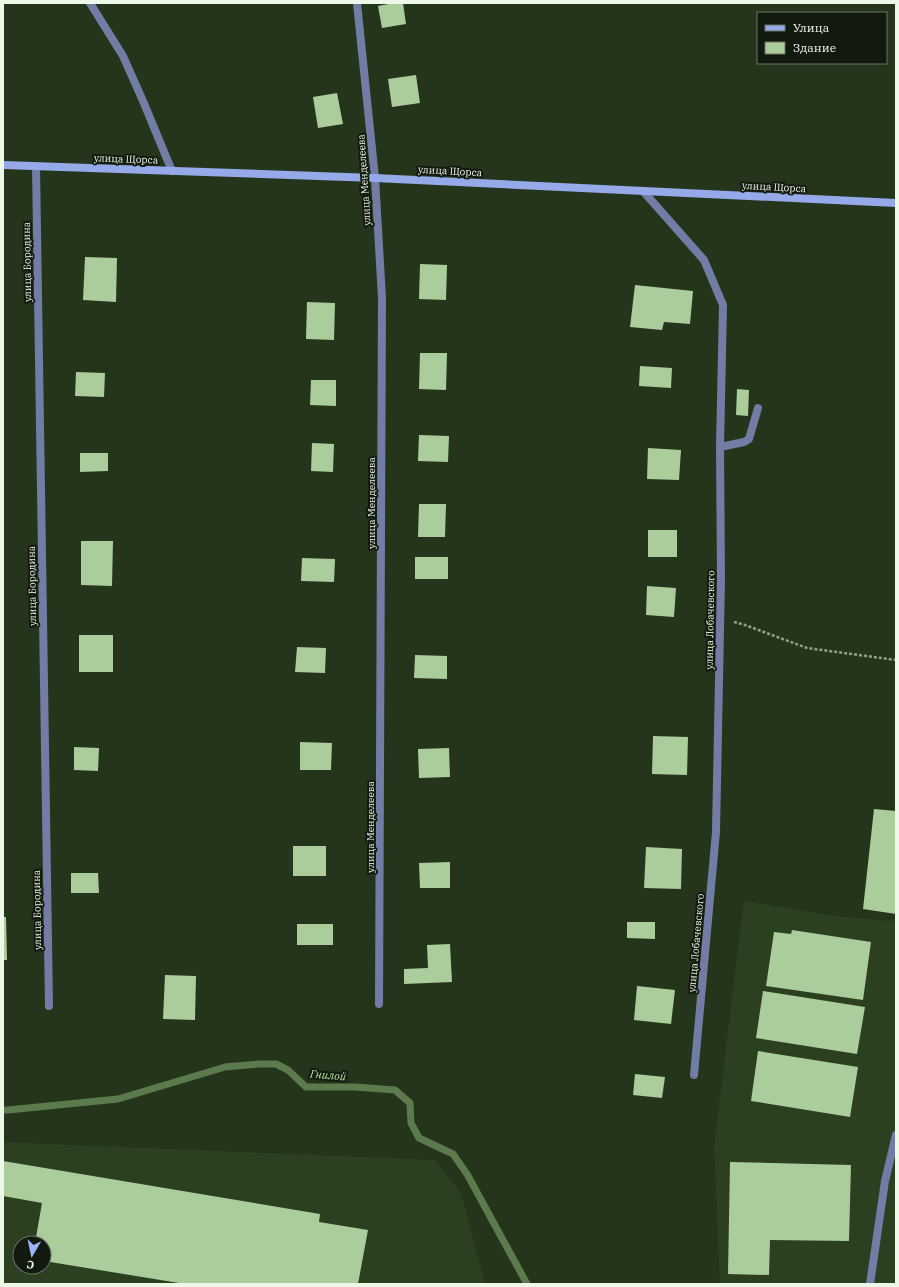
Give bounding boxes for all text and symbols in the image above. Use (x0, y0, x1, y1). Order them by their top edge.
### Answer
legend (757, 12, 887, 64)
text: Улица (793, 20, 830, 35)
text: Здание (793, 40, 836, 55)
street label: улица Менделеева (354, 133, 374, 226)
street label: улица Щорса (94, 151, 159, 167)
street label: улица Щорса (417, 163, 483, 179)
street label: улица Щорса (741, 179, 807, 195)
street label: улица Бородина (20, 221, 34, 302)
street label: улица Менделеева (365, 457, 378, 549)
street label: улица Бородина (25, 545, 39, 626)
street label: улица Лобачевского (703, 570, 717, 670)
street label: улица Менделеева (364, 781, 377, 873)
street label: улица Бородина (30, 869, 44, 950)
street label: улица Лобачевского (685, 893, 707, 993)
water label: Гнилой (308, 1066, 347, 1084)
north arrow (12, 1235, 52, 1275)
text: С (26, 1257, 35, 1272)

